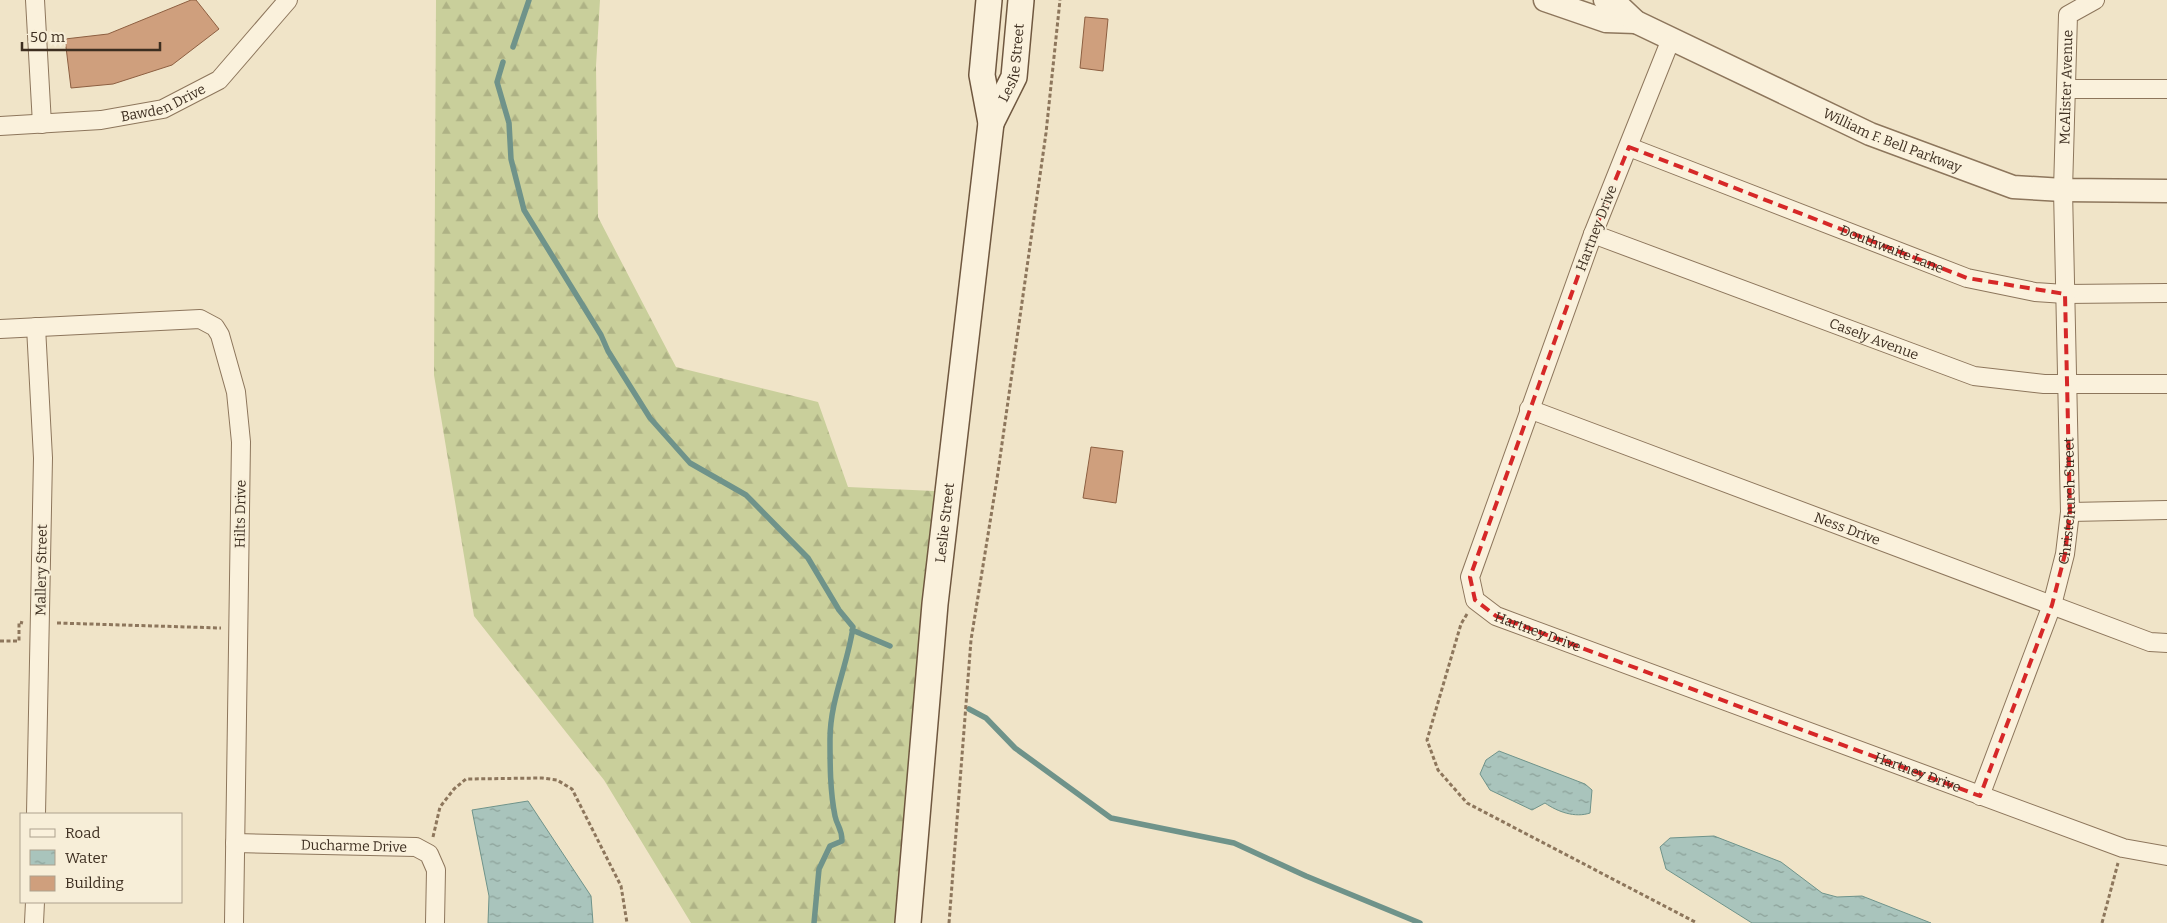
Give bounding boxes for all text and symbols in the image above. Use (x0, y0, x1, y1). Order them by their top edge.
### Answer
scale bar (22, 20, 160, 52)
street label: Leslie Street (995, 23, 1028, 105)
text: 50 m (30, 28, 66, 46)
street label: McAlister Avenue (2056, 29, 2077, 145)
street label: Bawden Drive (120, 81, 208, 125)
street label: William F. Bell Parkway (1820, 105, 1964, 176)
street label: Hartney Drive (1572, 183, 1621, 274)
street label: Douthwaite Lane (1837, 222, 1946, 277)
street label: Casely Avenue (1827, 315, 1921, 364)
street label: Christchurch Street (2055, 437, 2079, 566)
street label: Hilts Drive (231, 480, 250, 548)
street label: Leslie Street (932, 482, 958, 564)
street label: Ness Drive (1812, 509, 1883, 549)
street label: Mallery Street (32, 524, 51, 616)
street label: Hartney Drive (1492, 608, 1583, 656)
street label: Hartney Drive (1872, 749, 1963, 796)
legend (20, 813, 182, 903)
text: Road (65, 824, 100, 842)
street label: Ducharme Drive (301, 836, 407, 856)
text: Water (65, 849, 108, 867)
text: Building (65, 874, 124, 892)

